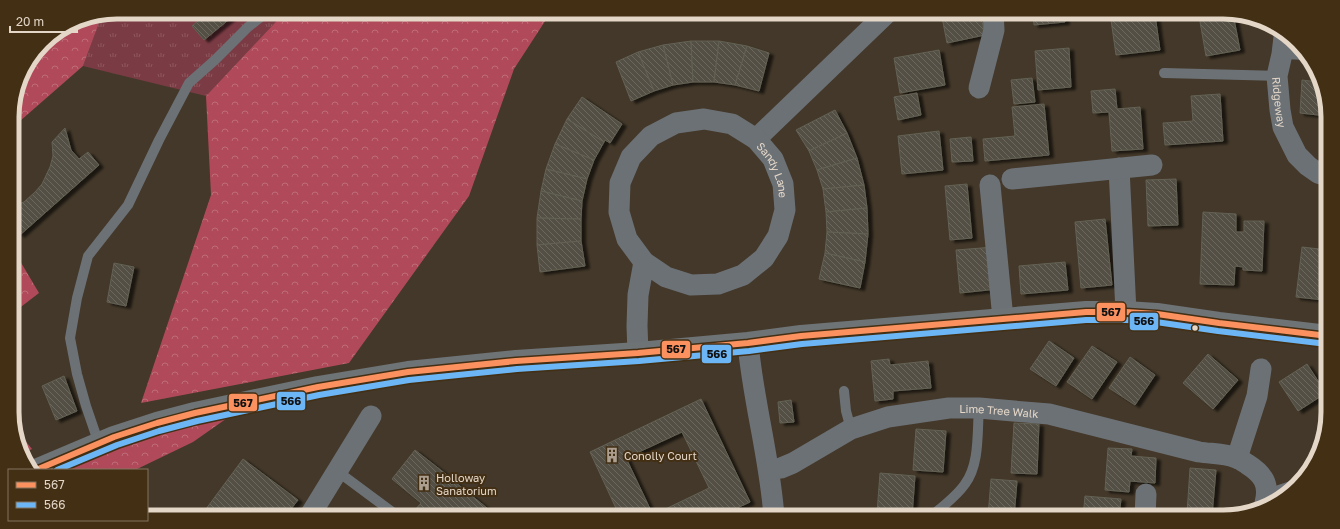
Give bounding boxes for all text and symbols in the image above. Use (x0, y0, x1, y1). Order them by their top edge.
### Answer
scale bar (10, 8, 77, 34)
text: 20 m (16, 14, 44, 29)
street label: Ridgeway (1271, 76, 1289, 129)
street label: Sandy Lane (755, 139, 791, 198)
line badge: 567 (1096, 302, 1126, 322)
text: 567 (1101, 305, 1121, 318)
line badge: 566 (1129, 312, 1159, 331)
text: 566 (1134, 314, 1154, 327)
unlabelled marker (1190, 323, 1200, 333)
line badge: 567 (661, 340, 691, 359)
text: 567 (666, 342, 686, 355)
line badge: 566 (701, 344, 732, 364)
text: 566 (707, 347, 727, 360)
line badge: 566 (276, 391, 306, 411)
line badge: 567 (228, 393, 258, 412)
text: 566 (281, 394, 301, 407)
text: 567 (233, 396, 253, 409)
street label: Lime Tree Walk (959, 401, 1039, 420)
building icon: Conolly Court (603, 446, 621, 464)
place label: Conolly Court (624, 449, 697, 462)
legend (8, 469, 148, 521)
place label: Holloway Sanatorium (436, 471, 497, 497)
building icon: Holloway Sanatorium (415, 474, 433, 492)
text: 567 (44, 477, 65, 492)
text: 566 (44, 497, 65, 512)

